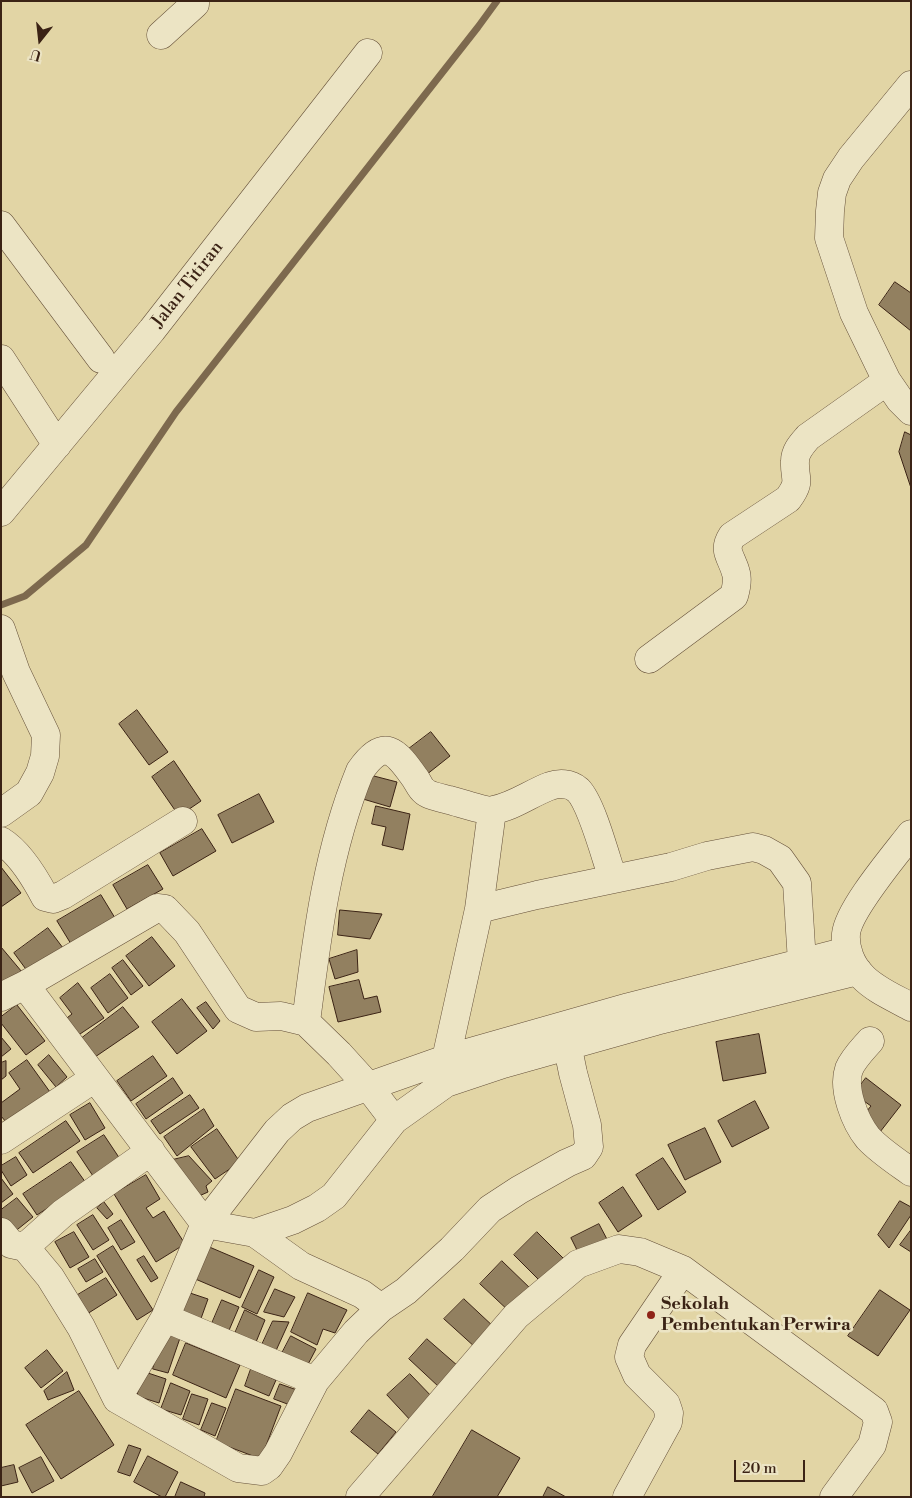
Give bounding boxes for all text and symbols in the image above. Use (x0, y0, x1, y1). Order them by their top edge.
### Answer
north arrow (15, 15, 65, 65)
text: U (28, 44, 44, 65)
street label: Jalan Titiran (148, 237, 228, 333)
place label: Sekolah Pembentukan Perwira (661, 1294, 851, 1336)
marker: Sekolah Pembentukan Perwira (645, 1309, 657, 1321)
scale bar (737, 1450, 808, 1482)
text: 20 m (742, 1459, 777, 1478)

